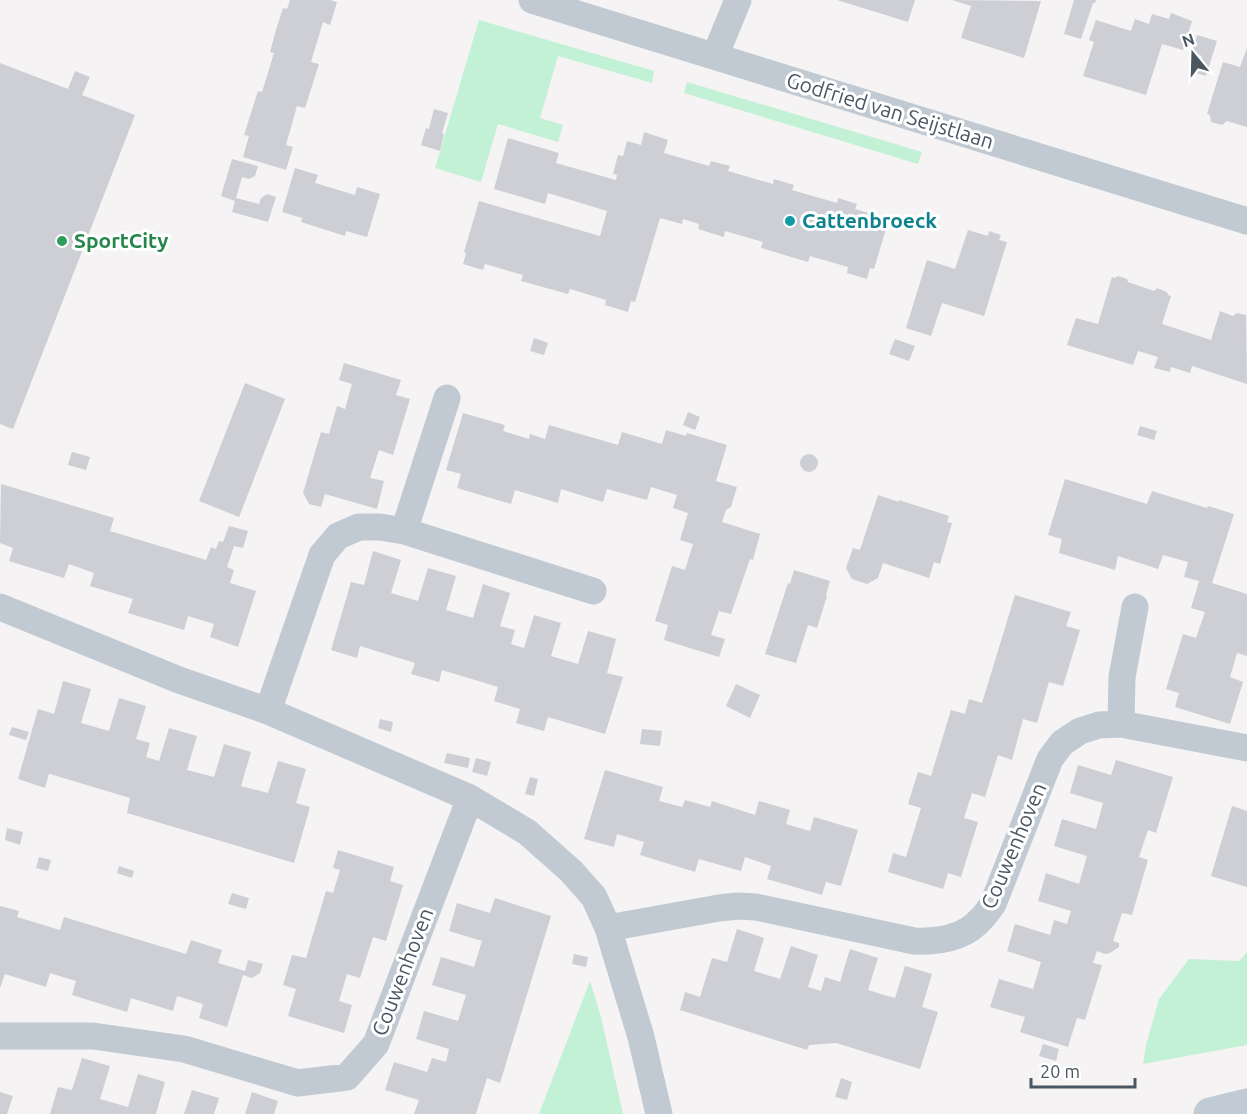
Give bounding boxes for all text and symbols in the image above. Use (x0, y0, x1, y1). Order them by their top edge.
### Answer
north arrow (1163, 24, 1223, 84)
text: N (1180, 29, 1197, 50)
street label: Godfried van Seijstlaan (784, 67, 997, 153)
place label: Cattenbroeck (802, 208, 937, 232)
marker: Cattenbroeck (783, 214, 797, 228)
place label: SportCity (74, 228, 168, 252)
marker: SportCity (55, 234, 69, 248)
street label: Couwenhoven (976, 779, 1050, 912)
street label: Couwenhoven (367, 904, 437, 1039)
scale bar (1031, 1051, 1134, 1089)
text: 20 m (1040, 1061, 1080, 1081)

